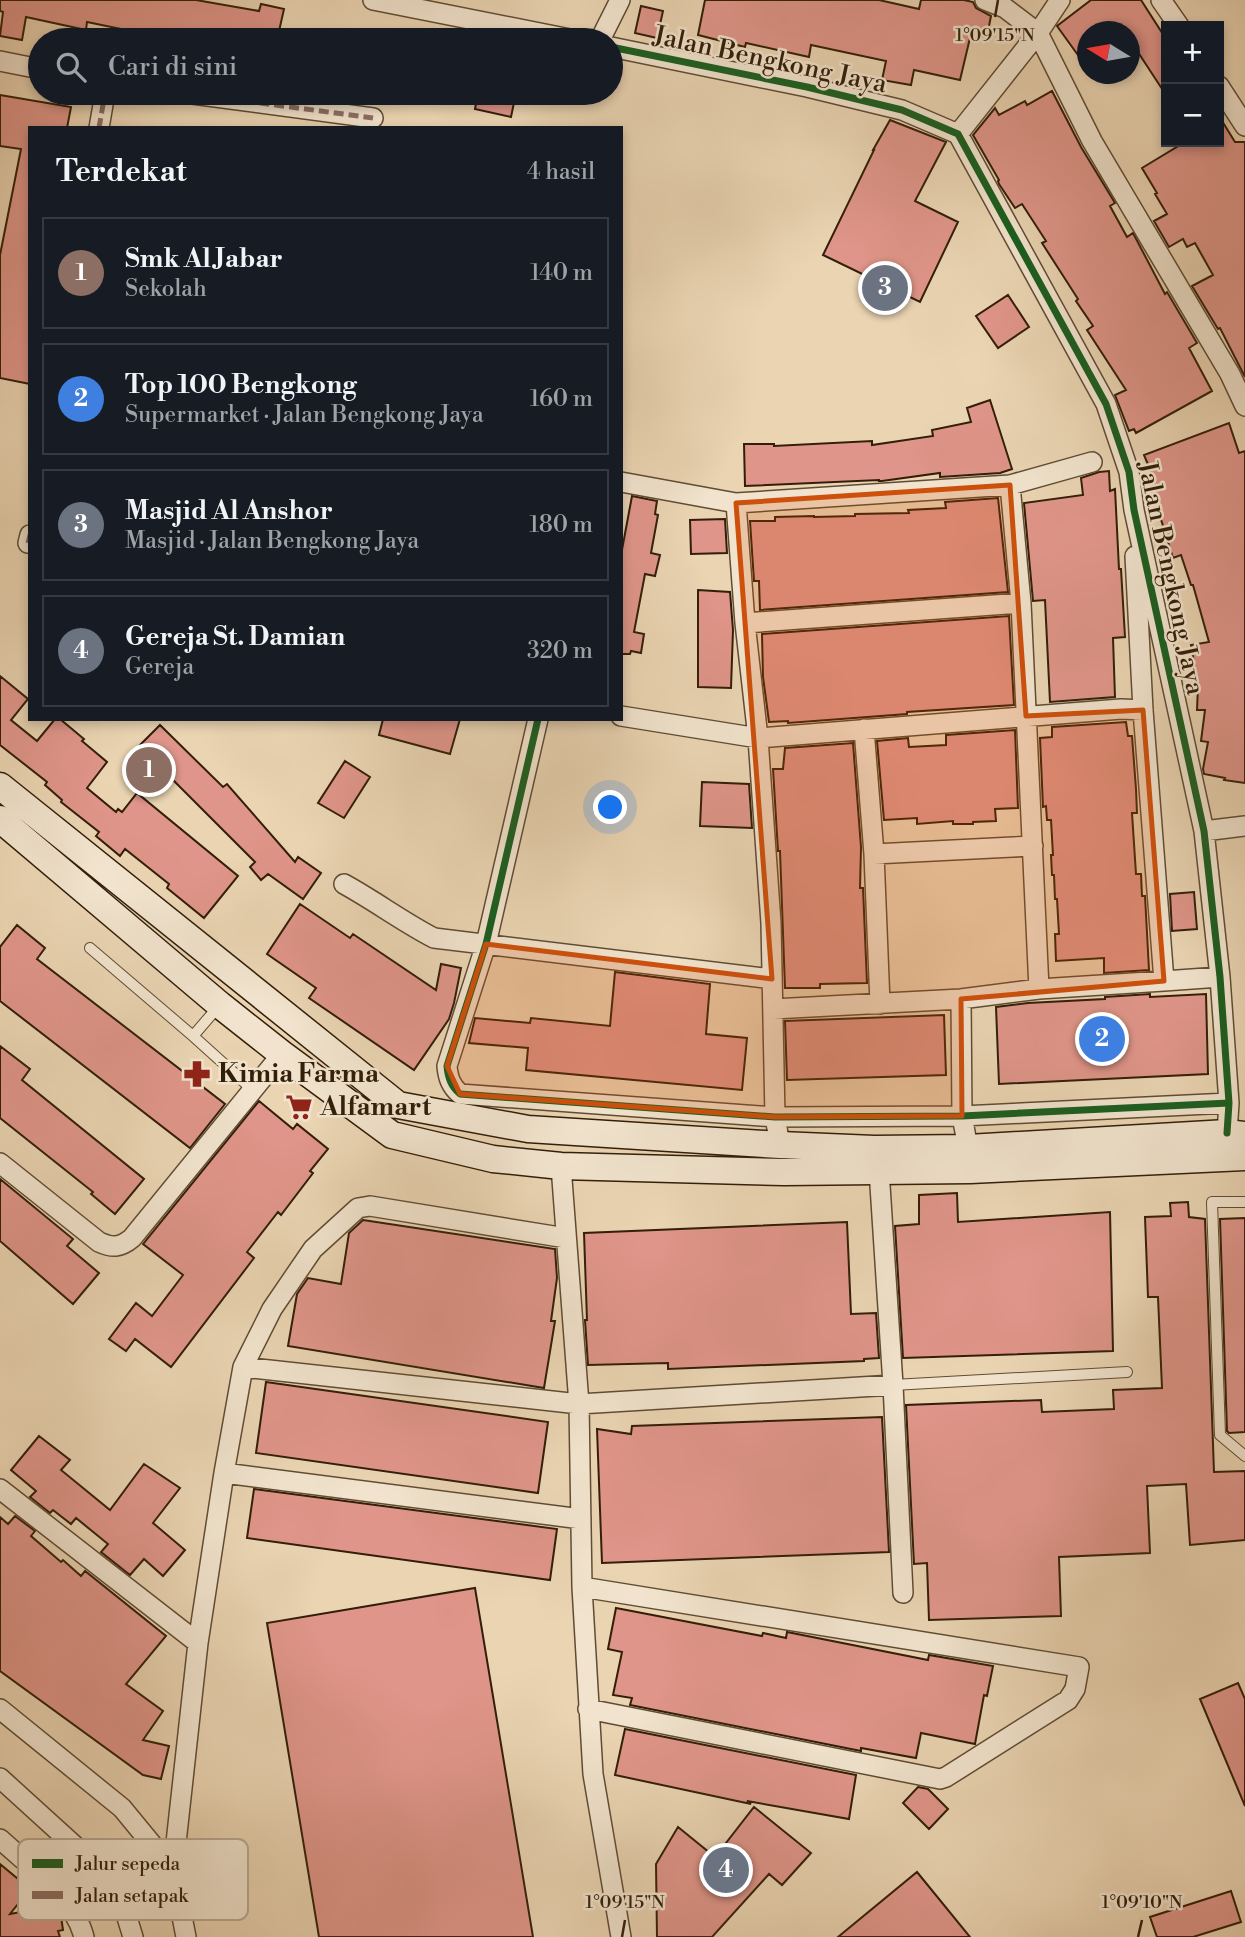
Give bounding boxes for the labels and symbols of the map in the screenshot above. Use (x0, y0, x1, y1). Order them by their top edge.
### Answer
street label: Jalan Bengkong Jaya (649, 19, 891, 101)
north arrow (1077, 21, 1140, 84)
text: 1°09'15"N (955, 24, 1035, 47)
pin: 3 (862, 262, 908, 314)
street label: Jalan Bengkong Jaya (1130, 457, 1212, 699)
pin: 1 (126, 744, 172, 796)
your location (593, 790, 627, 824)
pin: 2 (1079, 1013, 1125, 1065)
place label: Kimia Farma (218, 1058, 380, 1090)
pharmacy icon: Kimia Farma (182, 1059, 212, 1089)
place label: Alfamart (319, 1091, 432, 1123)
supermarket icon: Alfamart (284, 1092, 314, 1122)
legend (18, 1839, 248, 1920)
pin: 4 (703, 1844, 749, 1896)
text: Jalur sepeda (74, 1852, 181, 1876)
text: Jalan setapak (74, 1884, 189, 1908)
text: 1°09'15"N (585, 1891, 665, 1914)
text: 1°09'10"N (1102, 1891, 1183, 1914)

